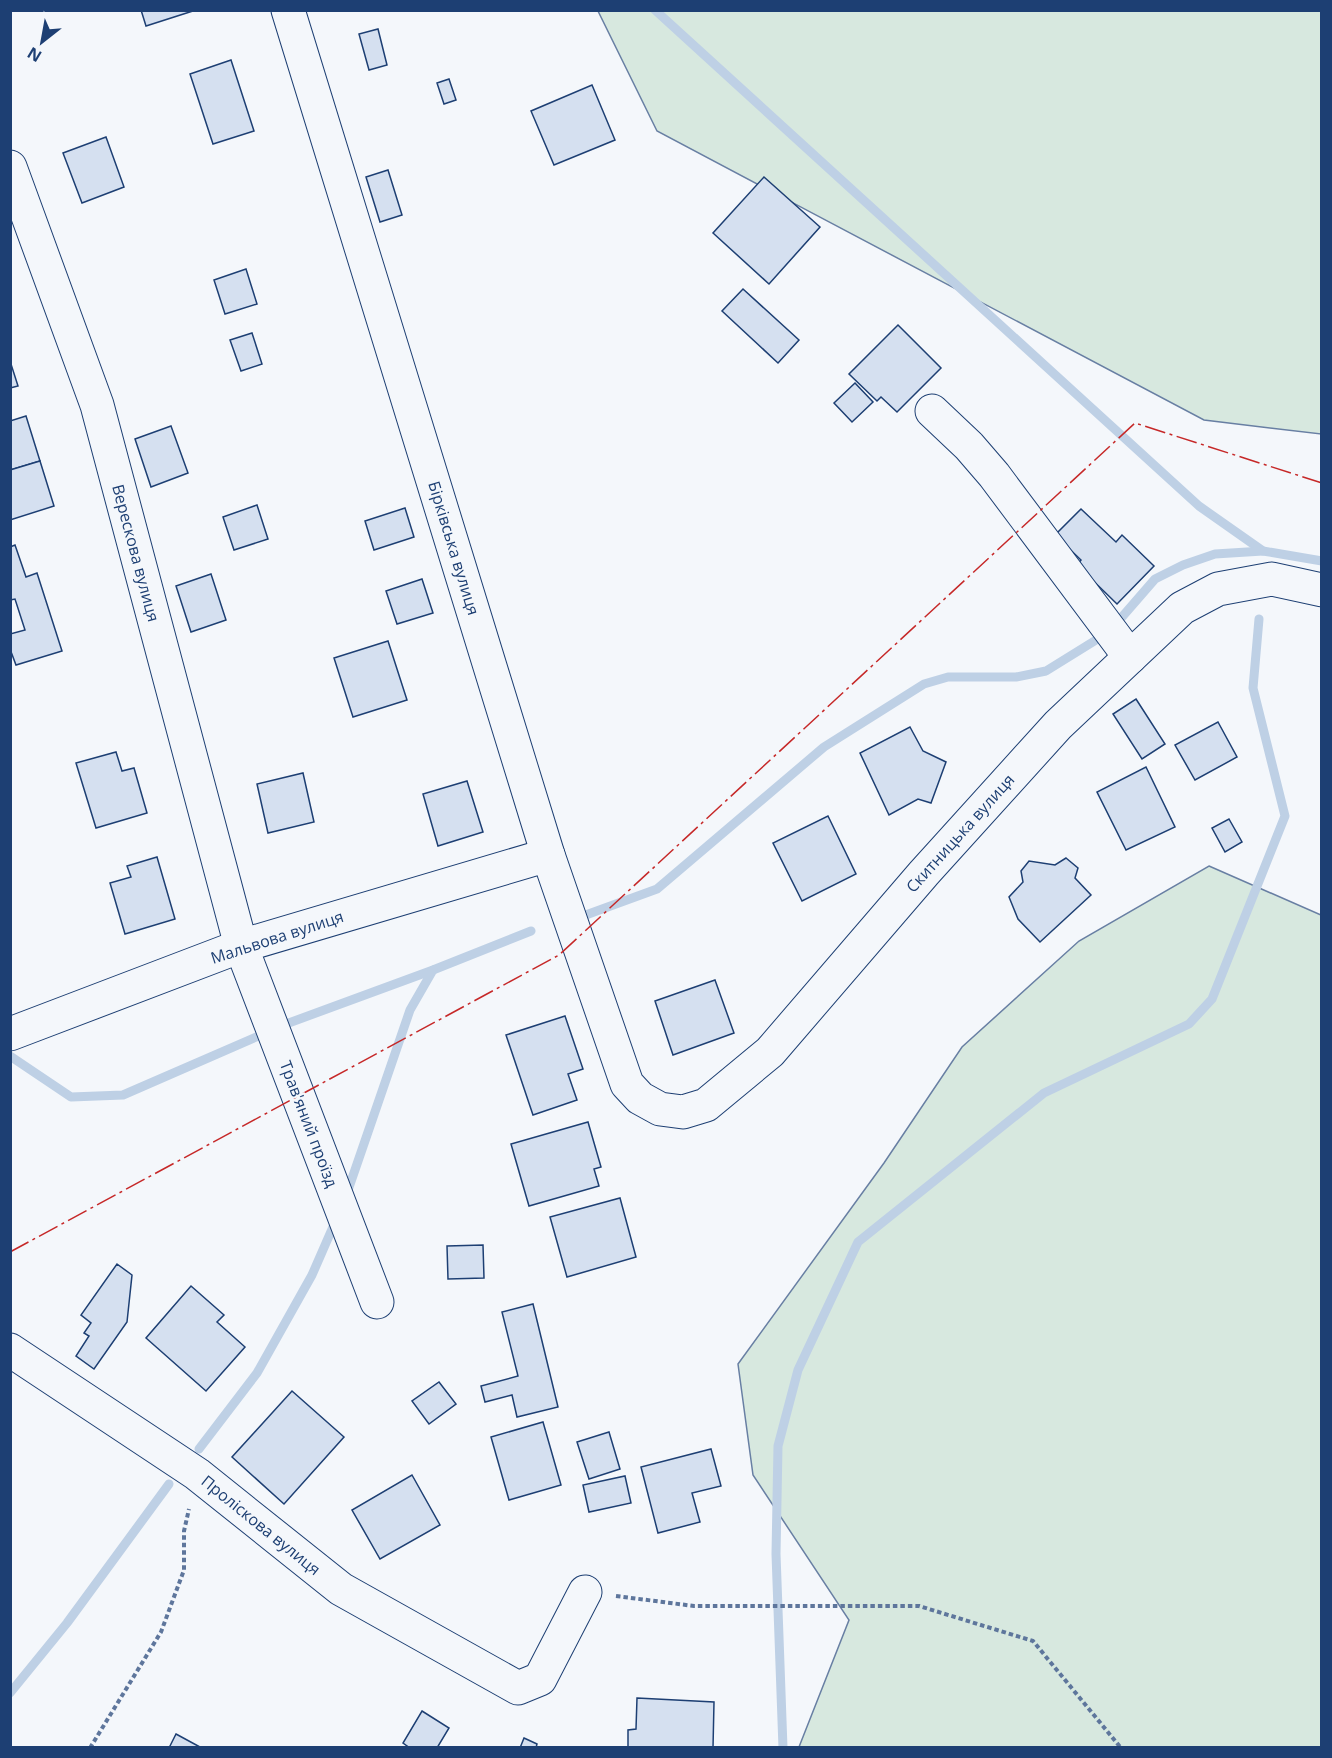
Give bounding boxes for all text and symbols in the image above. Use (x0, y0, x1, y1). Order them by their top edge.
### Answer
north arrow (12, 12, 72, 72)
text: N (23, 42, 46, 68)
street label: Бірківська вулиця (423, 478, 485, 618)
street label: Верескова вулиця (107, 482, 165, 624)
street label: Скитницька вулиця (901, 769, 1019, 897)
street label: Мальвова вулиця (208, 905, 346, 969)
street label: Трав'яний проїзд (275, 1058, 343, 1190)
street label: Проліскова вулиця (197, 1470, 325, 1580)

